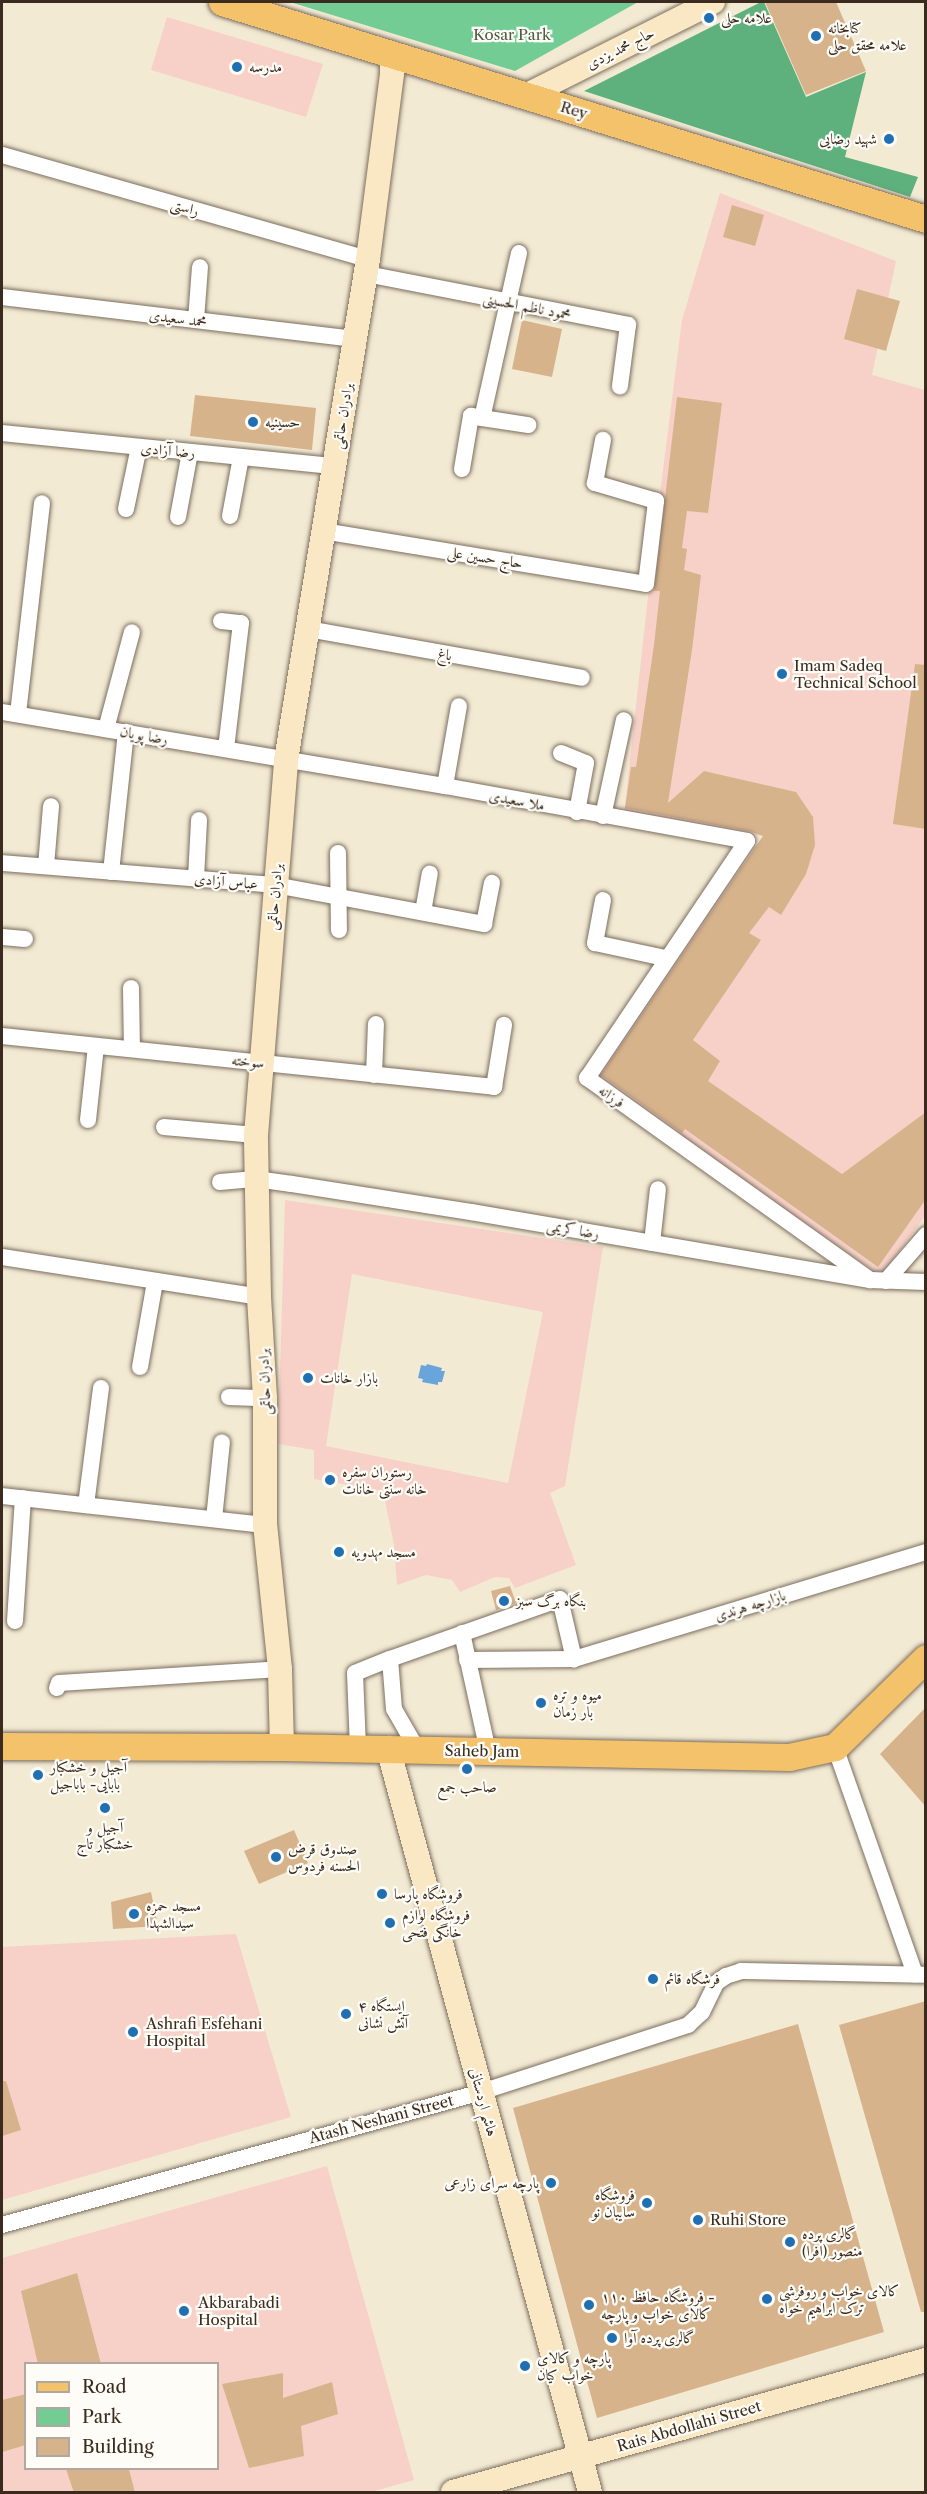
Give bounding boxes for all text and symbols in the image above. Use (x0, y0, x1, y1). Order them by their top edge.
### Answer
place label: علامه حلی (721, 9, 772, 27)
marker: علامه حلی (702, 11, 716, 25)
place label: کتابخانه علامه محقق حلی (828, 18, 907, 53)
street label: حاج محمد یزدی (583, 23, 657, 73)
park label: Kosar Park (473, 26, 551, 44)
marker: کتابخانه علامه محقق حلی (809, 29, 823, 43)
place label: مدرسه (249, 58, 282, 76)
marker: مدرسه (230, 60, 244, 74)
street label: Rey (558, 97, 590, 123)
place label: شهید رضایی (819, 130, 877, 148)
marker: شهید رضایی (882, 132, 896, 146)
street label: راستی (169, 194, 201, 220)
street label: محمود ناظم الحسینی (481, 289, 573, 323)
street label: محمد سعیدی (148, 306, 208, 330)
street label: برادران حاتمی (328, 382, 356, 450)
place label: حسینیه (265, 413, 300, 431)
marker: حسینیه (246, 415, 260, 429)
street label: رضا آزادی (140, 439, 196, 461)
street label: حاج حسین علی (446, 542, 524, 572)
street label: باغ (436, 644, 454, 664)
place label: Imam Sadeq Technical School (794, 656, 917, 691)
marker: Imam Sadeq Technical School (775, 667, 789, 681)
street label: رضا پویان (119, 722, 169, 748)
street label: ملا سعیدی (488, 786, 546, 814)
street label: برادران حاتمی (262, 863, 286, 931)
street label: عباس آزادی (193, 869, 259, 893)
street label: سوخته (231, 1050, 265, 1072)
street label: فرزانه (596, 1081, 628, 1111)
street label: رضا کریمی (545, 1216, 601, 1242)
street label: برادران حاتمی (254, 1348, 274, 1416)
place label: بازار خانات (320, 1369, 378, 1387)
marker: بازار خانات (301, 1371, 315, 1385)
place label: رستوران سفره خانه سنتی خانات (342, 1462, 427, 1497)
marker: رستوران سفره خانه سنتی خانات (323, 1473, 337, 1487)
place label: مسجد مهدویه (351, 1543, 416, 1561)
marker: مسجد مهدویه (332, 1545, 346, 1559)
street label: بازارچه هرندی (712, 1586, 788, 1624)
place label: بنگاه برگ سبز (516, 1592, 586, 1610)
marker: بنگاه برگ سبز (497, 1594, 511, 1608)
place label: میوه و تره بار زمان (553, 1685, 602, 1720)
marker: میوه و تره بار زمان (534, 1696, 548, 1710)
street label: Saheb Jam (445, 1741, 519, 1761)
place label: آجیل و خشکبار بابایی- باباجیل (50, 1757, 127, 1792)
marker: صاحب جمع (460, 1762, 474, 1776)
marker: آجیل و خشکبار بابایی- باباجیل (31, 1768, 45, 1782)
place label: صاحب جمع (437, 1778, 497, 1796)
marker: آجیل و خشکبار تاج (98, 1801, 112, 1815)
place label: آجیل و خشکبار تاج (77, 1817, 133, 1852)
place label: صندوق قرض الحسنه فردوس (288, 1839, 360, 1874)
marker: صندوق قرض الحسنه فردوس (269, 1850, 283, 1864)
place label: فروشگاه پارسا (394, 1885, 463, 1903)
marker: فروشگاه پارسا (375, 1887, 389, 1901)
place label: مسجد حمزه سیدالشهدا (146, 1896, 201, 1931)
place label: فروشگاه لوازم خانگی فتحی (402, 1905, 470, 1940)
marker: مسجد حمزه سیدالشهدا (127, 1907, 141, 1921)
marker: فروشگاه لوازم خانگی فتحی (383, 1916, 397, 1930)
place label: فرشگاه قائم (665, 1970, 720, 1988)
marker: فرشگاه قائم (646, 1972, 660, 1986)
place label: ایستگاه ۴ آتش نشانی (358, 1996, 408, 2031)
marker: ایستگاه ۴ آتش نشانی (339, 2007, 353, 2021)
place label: Ashrafi Esfehani Hospital (146, 2014, 262, 2049)
marker: Ashrafi Esfehani Hospital (124, 2023, 142, 2041)
street label: هاشم اردستانی (466, 2066, 502, 2138)
street label: Atash Neshani Street (307, 2091, 455, 2147)
place label: پارچه سرای زارعی (444, 2174, 539, 2192)
marker: پارچه سرای زارعی (544, 2176, 558, 2190)
place label: فروشگاه سایبان نو (592, 2185, 635, 2220)
marker: فروشگاه سایبان نو (640, 2196, 654, 2210)
place label: Ruhi Store (710, 2211, 786, 2229)
marker: Ruhi Store (691, 2213, 705, 2227)
place label: گالری پرده منصور (افرا) (802, 2224, 863, 2259)
marker: گالری پرده منصور (افرا) (783, 2235, 797, 2249)
place label: کالای خواب و روفرشی ترک ابراهیم خواه (779, 2281, 900, 2316)
place label: فروشگاه حافظ ۱۱۰ - کالای خواب و پارچه (601, 2287, 715, 2322)
marker: کالای خواب و روفرشی ترک ابراهیم خواه (760, 2292, 774, 2306)
place label: Akbarabadi Hospital (198, 2293, 280, 2328)
marker: فروشگاه حافظ ۱۱۰ - کالای خواب و پارچه (582, 2298, 596, 2312)
marker: Akbarabadi Hospital (175, 2302, 193, 2320)
place label: گالری پرده آوا (624, 2329, 695, 2347)
marker: گالری پرده آوا (605, 2331, 619, 2345)
place label: پارچه و کالای خواب کیان (537, 2348, 611, 2383)
marker: پارچه و کالای خواب کیان (518, 2359, 532, 2373)
legend (24, 2362, 219, 2470)
text: Road (82, 2376, 127, 2398)
street label: Rais Abdollahi Street (615, 2397, 763, 2455)
text: Park (82, 2406, 121, 2428)
text: Building (82, 2436, 154, 2458)

